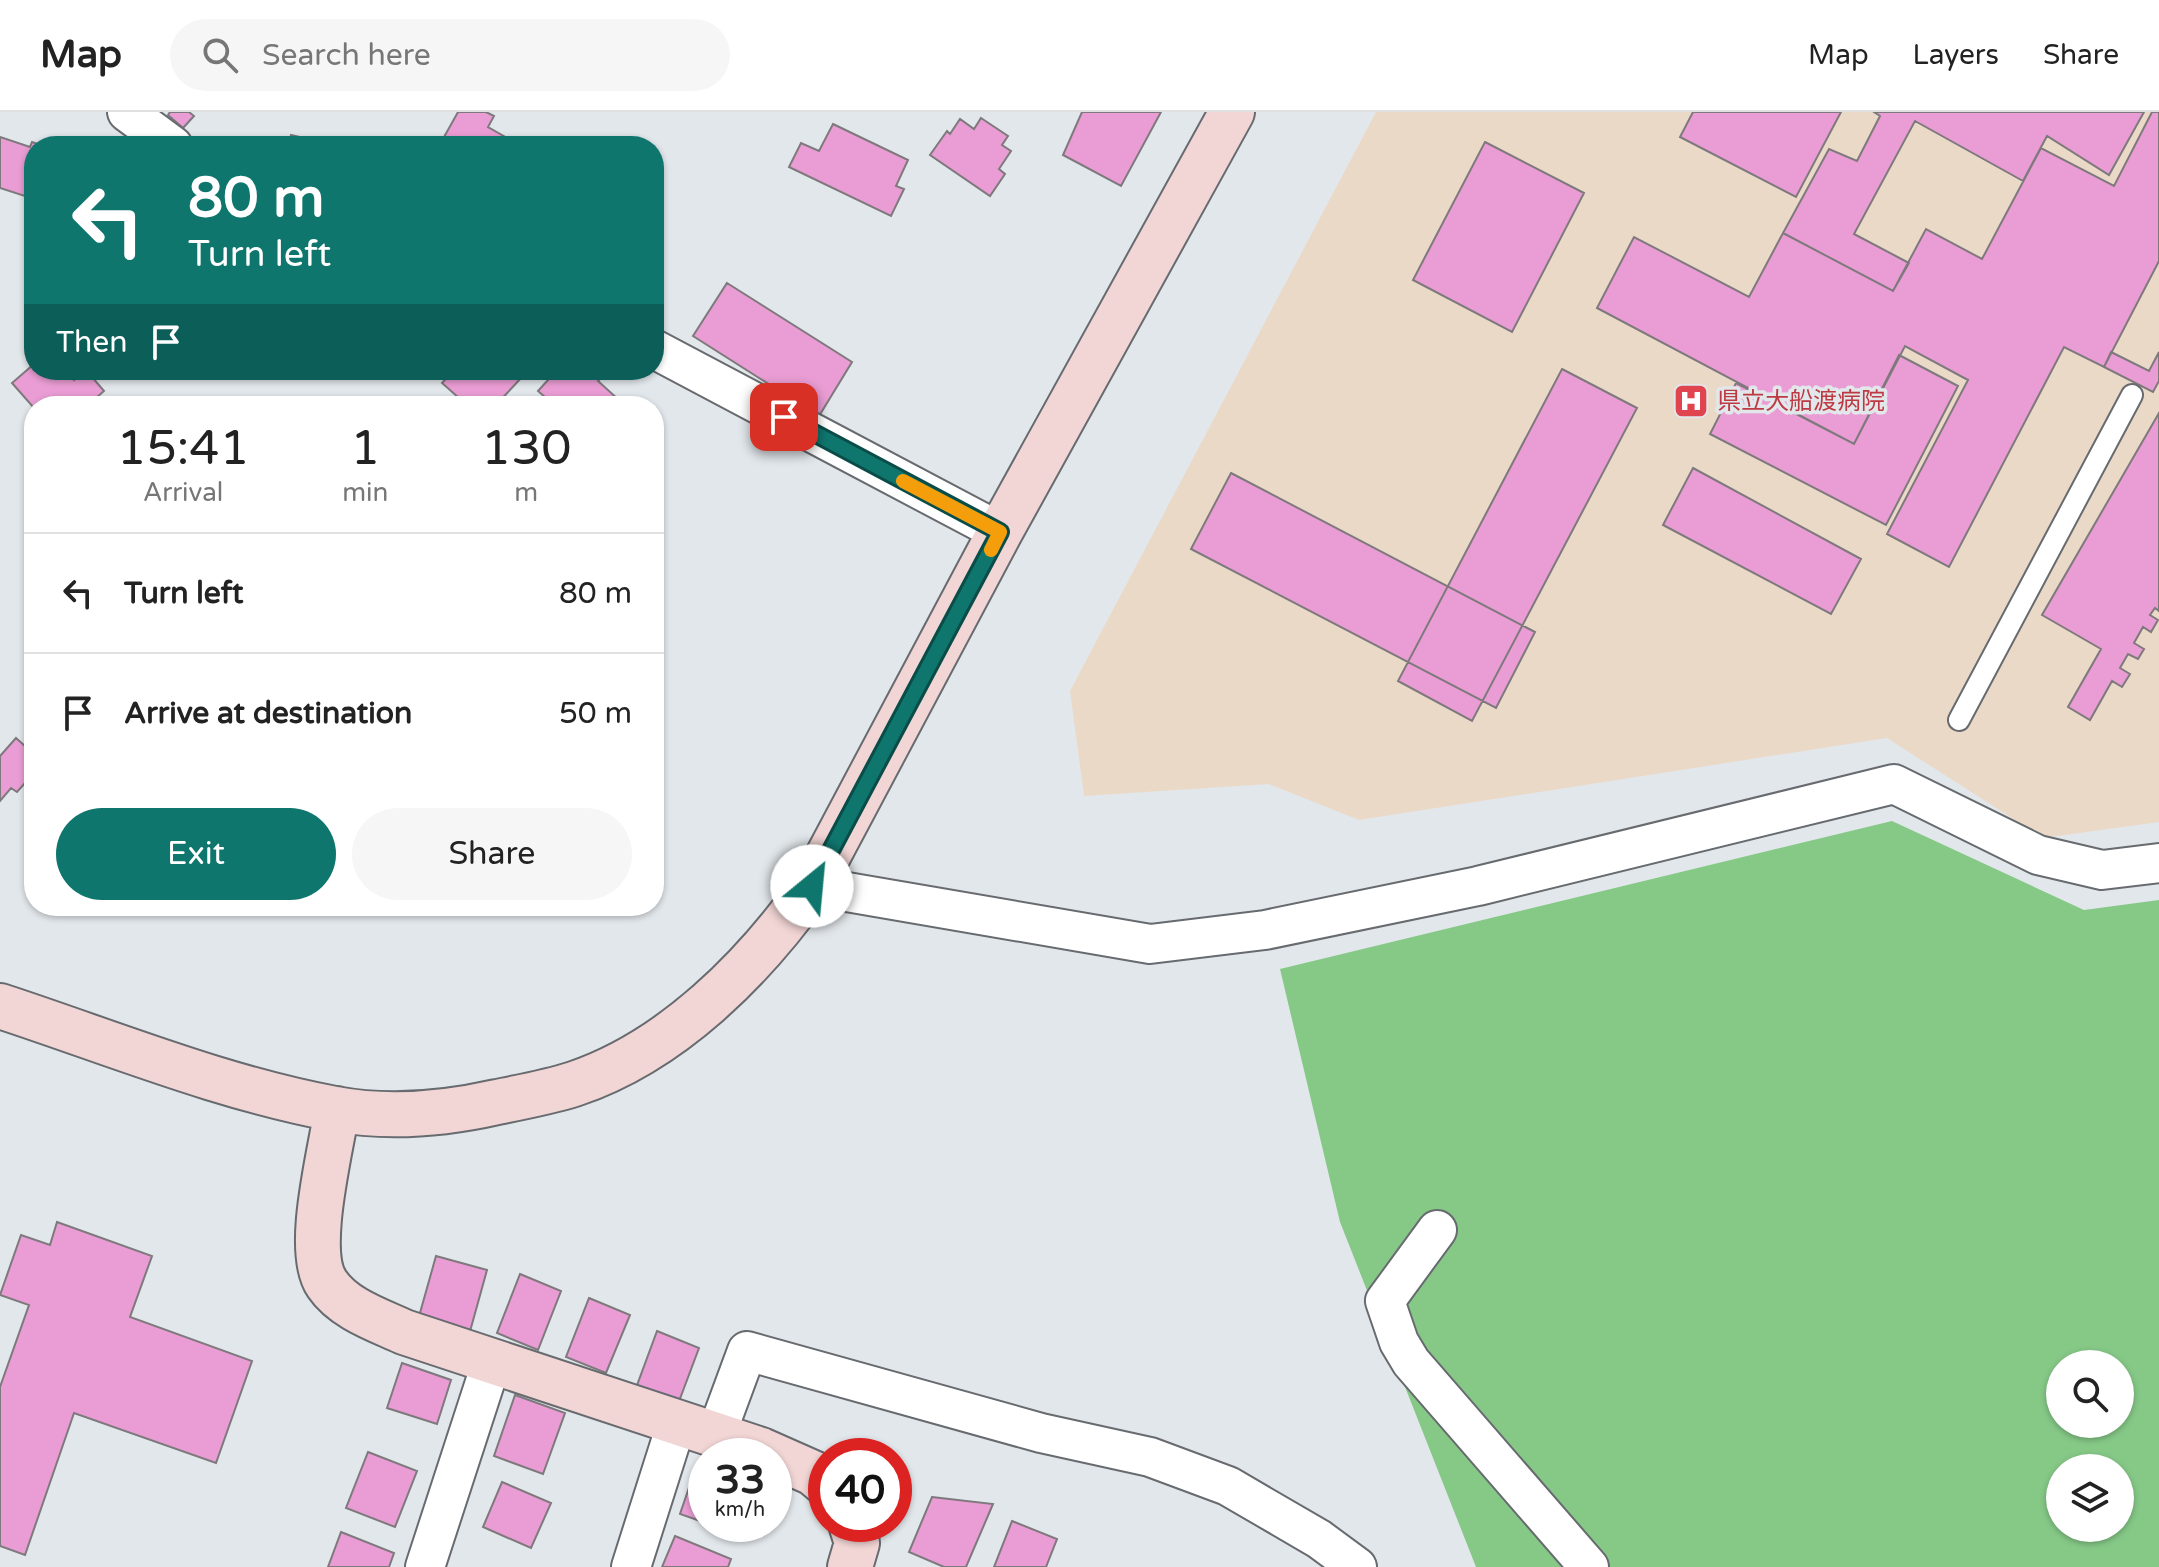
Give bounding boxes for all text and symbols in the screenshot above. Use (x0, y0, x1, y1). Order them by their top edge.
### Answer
search box (170, 19, 730, 91)
text: Map (40, 32, 122, 78)
icon: search (198, 33, 242, 77)
text: Search here (262, 37, 431, 74)
text: Map (1808, 38, 1869, 72)
text: Layers (1913, 38, 1999, 72)
text: Share (2043, 38, 2119, 72)
text: 80 m (188, 165, 324, 232)
icon: left (56, 168, 160, 272)
text: Turn left (188, 233, 331, 276)
icon: arrive (144, 320, 188, 364)
text: Then (56, 324, 128, 361)
hospital icon: 県立大船渡病院 (1672, 382, 1710, 420)
pin (750, 383, 818, 451)
place label: 県立大船渡病院 (1717, 387, 1885, 416)
icon: arrive (762, 395, 806, 439)
text: 15:41 (117, 420, 250, 478)
text: 1 (350, 420, 380, 478)
text: 130 (481, 420, 571, 478)
text: Arrival (143, 477, 223, 508)
text: min (342, 477, 388, 508)
text: m (514, 477, 538, 508)
icon: left (56, 571, 100, 615)
text: Turn left (124, 575, 243, 612)
text: 80 m (559, 575, 632, 612)
icon: arrive (56, 691, 100, 735)
text: Arrive at destination (124, 695, 412, 732)
text: 50 m (559, 695, 632, 732)
button: Exit (56, 808, 336, 900)
button: Share (352, 808, 632, 900)
position arrow (770, 844, 854, 928)
map controls (2046, 1350, 2134, 1542)
button: search (2046, 1350, 2134, 1438)
speed limit sign: 40 (808, 1438, 912, 1542)
button: layers (2046, 1454, 2134, 1542)
text: 33 (715, 1456, 765, 1504)
text: km/h (715, 1498, 765, 1522)

